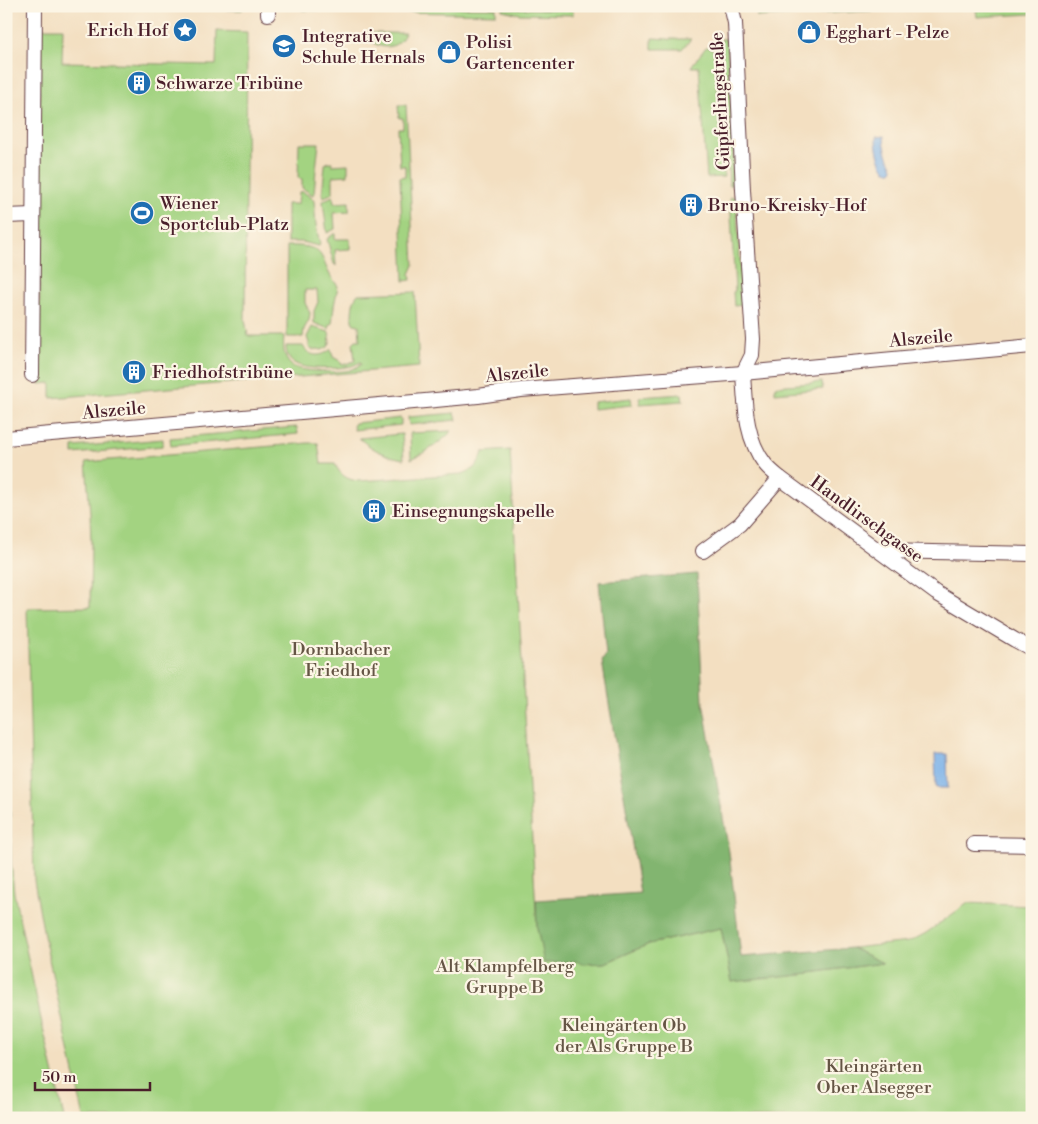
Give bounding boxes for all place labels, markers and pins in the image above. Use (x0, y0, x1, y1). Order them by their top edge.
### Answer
place icon: Erich Hof (172, 17, 198, 43)
place label: Erich Hof (87, 19, 169, 42)
shop icon: Egghart - Pelze (796, 19, 822, 45)
place label: Egghart - Pelze (826, 21, 949, 44)
place label: Integrative Schule Hernals (302, 25, 425, 69)
place label: Polisi Gartencenter (466, 31, 575, 75)
school or university icon: Integrative Schule Hernals (271, 33, 297, 59)
shop icon: Polisi Gartencenter (436, 39, 462, 65)
building icon: Schwarze Tribüne (126, 70, 152, 96)
place label: Schwarze Tribüne (156, 72, 303, 95)
place label: Wiener Sportclub-Platz (159, 192, 289, 236)
building icon: Bruno-Kreisky-Hof (678, 192, 704, 218)
place label: Bruno-Kreisky-Hof (707, 194, 868, 217)
sports icon: Wiener Sportclub-Platz (129, 200, 155, 226)
building icon: Friedhofstribüne (121, 359, 147, 385)
place label: Friedhofstribüne (152, 361, 293, 384)
building icon: Einsegnungskapelle (361, 498, 387, 524)
place label: Einsegnungskapelle (392, 500, 555, 523)

